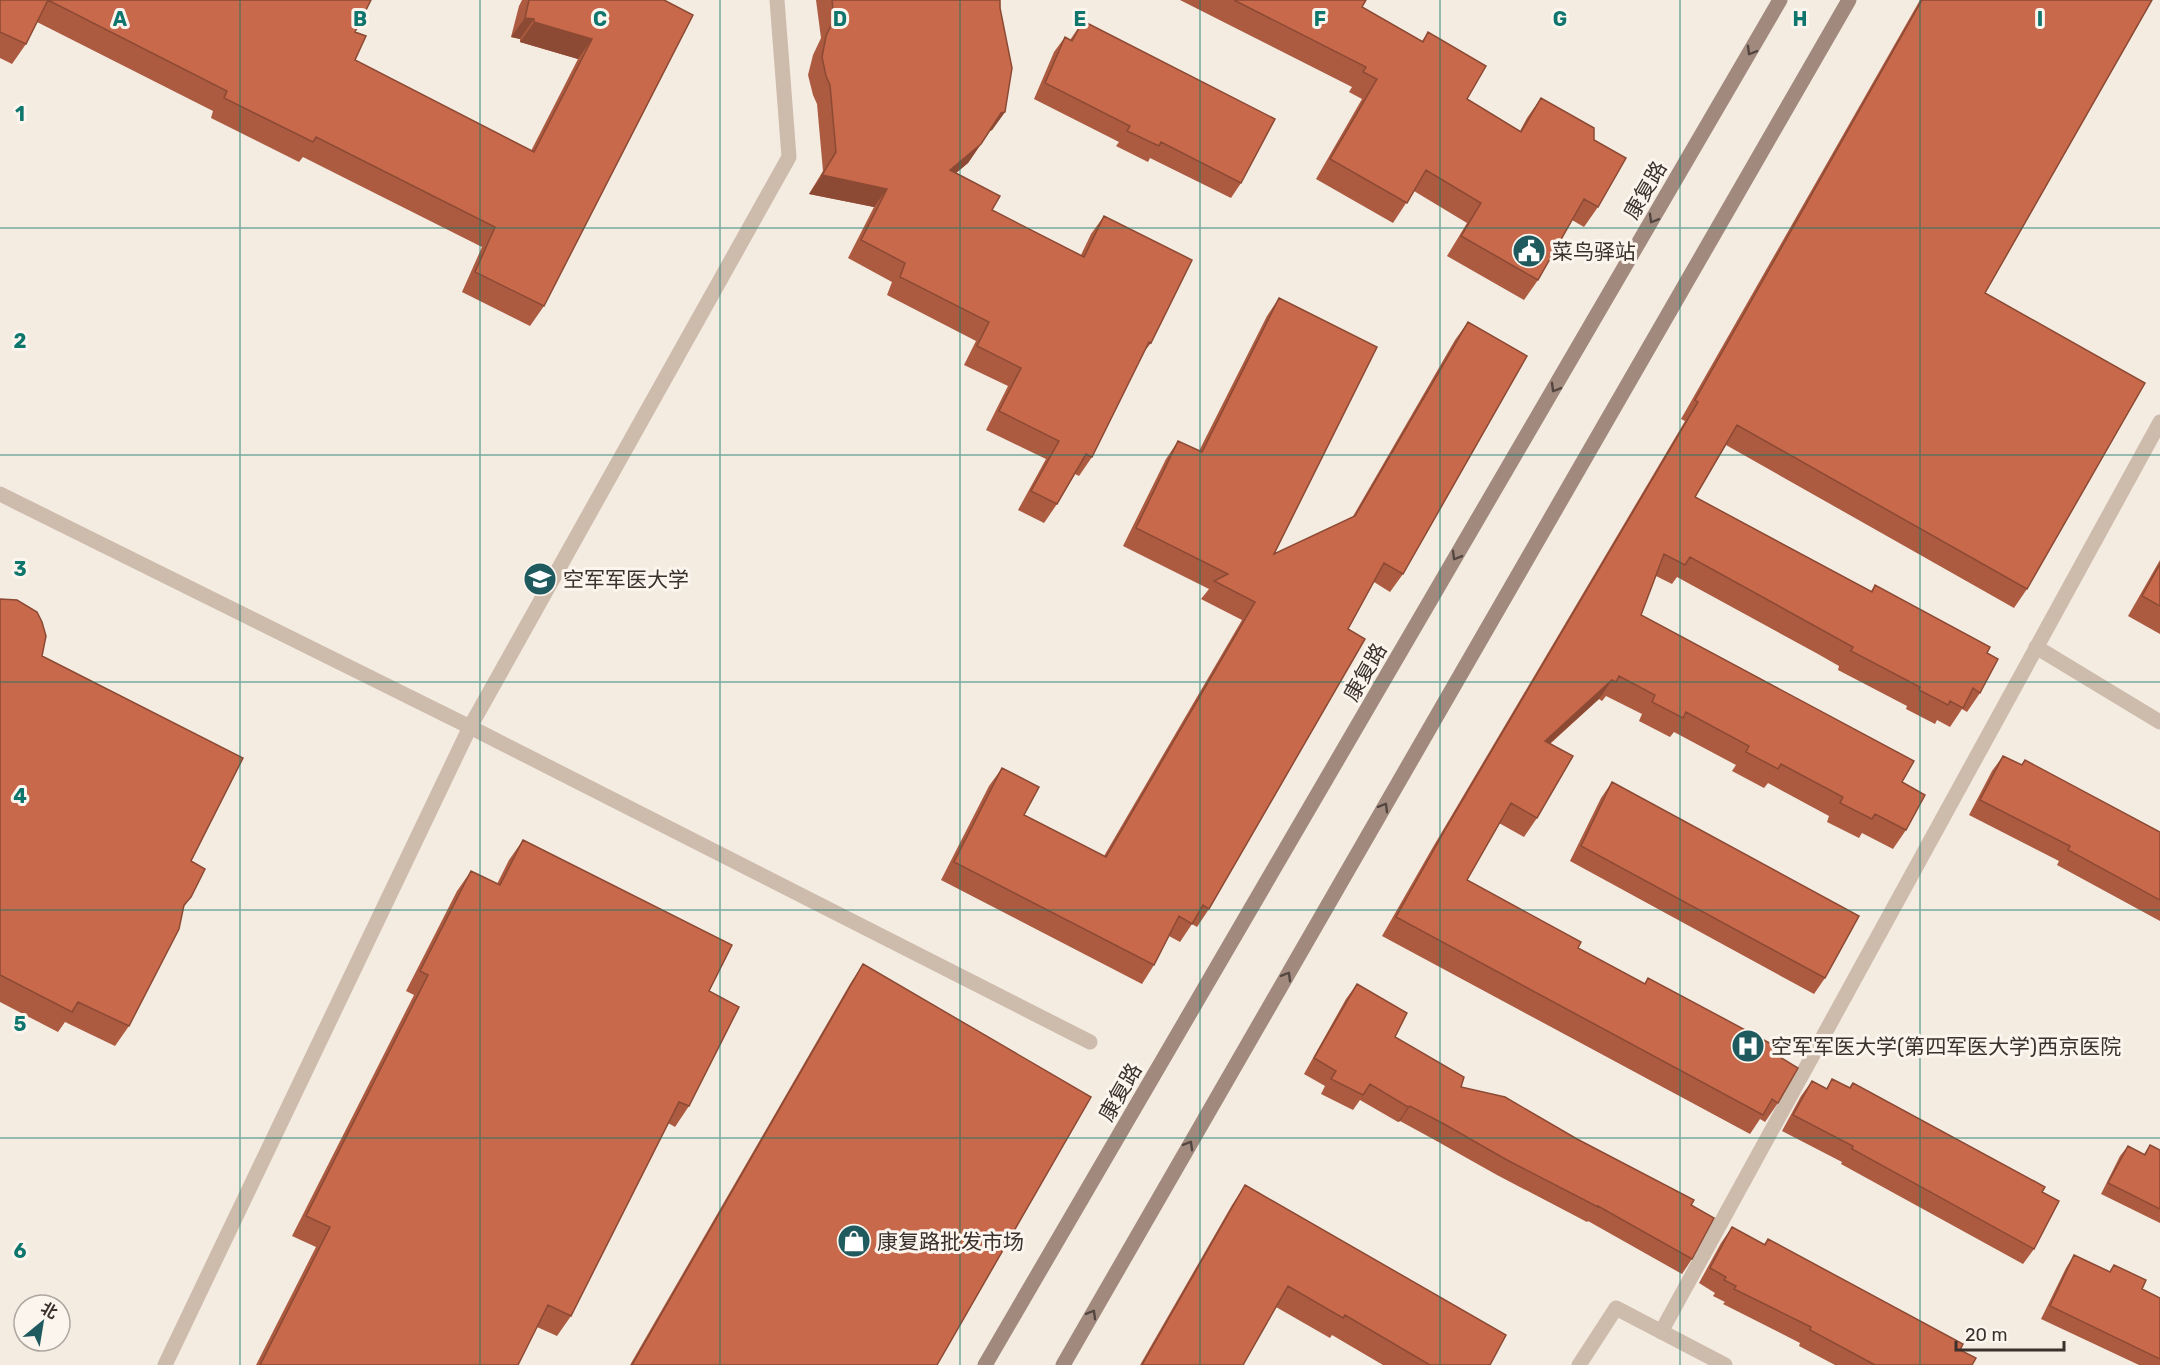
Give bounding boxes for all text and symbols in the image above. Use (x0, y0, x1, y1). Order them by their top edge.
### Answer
text: A (113, 7, 128, 31)
text: B (353, 7, 367, 31)
text: C (593, 7, 607, 31)
text: D (833, 7, 847, 31)
text: E (1074, 7, 1086, 31)
text: F (1314, 7, 1326, 31)
text: G (1553, 7, 1567, 31)
text: H (1793, 7, 1807, 31)
text: I (2037, 7, 2043, 31)
one-way arrow (1746, 44, 1758, 55)
text: 1 (15, 102, 25, 126)
street label: 康复路 (1618, 156, 1672, 224)
one-way arrow (1648, 213, 1660, 223)
public building icon: 菜鸟驿站 (1511, 233, 1547, 269)
place label: 菜鸟驿站 (1552, 239, 1636, 264)
text: 2 (14, 329, 27, 353)
one-way arrow (1550, 382, 1562, 392)
one-way arrow (1452, 550, 1464, 560)
text: 3 (13, 557, 27, 581)
school or university icon: 空军军医大学 (522, 561, 558, 597)
place label: 空军军医大学 (563, 567, 689, 592)
street label: 康复路 (1338, 638, 1392, 706)
text: 4 (13, 784, 27, 808)
one-way arrow (1377, 803, 1388, 813)
one-way arrow (1280, 972, 1291, 982)
text: 5 (14, 1012, 27, 1036)
hospital icon: 空军军医大学(第四军医大学)西京医院 (1730, 1028, 1766, 1064)
place label: 空军军医大学(第四军医大学)西京医院 (1771, 1034, 2121, 1059)
street label: 康复路 (1093, 1058, 1147, 1126)
one-way arrow (1182, 1141, 1194, 1151)
shop icon: 康复路批发市场 (836, 1223, 872, 1259)
place label: 康复路批发市场 (877, 1229, 1024, 1254)
text: 6 (13, 1239, 27, 1263)
north arrow (12, 1293, 72, 1353)
text: 北 (38, 1298, 61, 1323)
one-way arrow (1085, 1310, 1096, 1320)
scale bar (1956, 1314, 2064, 1352)
text: 20 m (1965, 1324, 2007, 1346)

